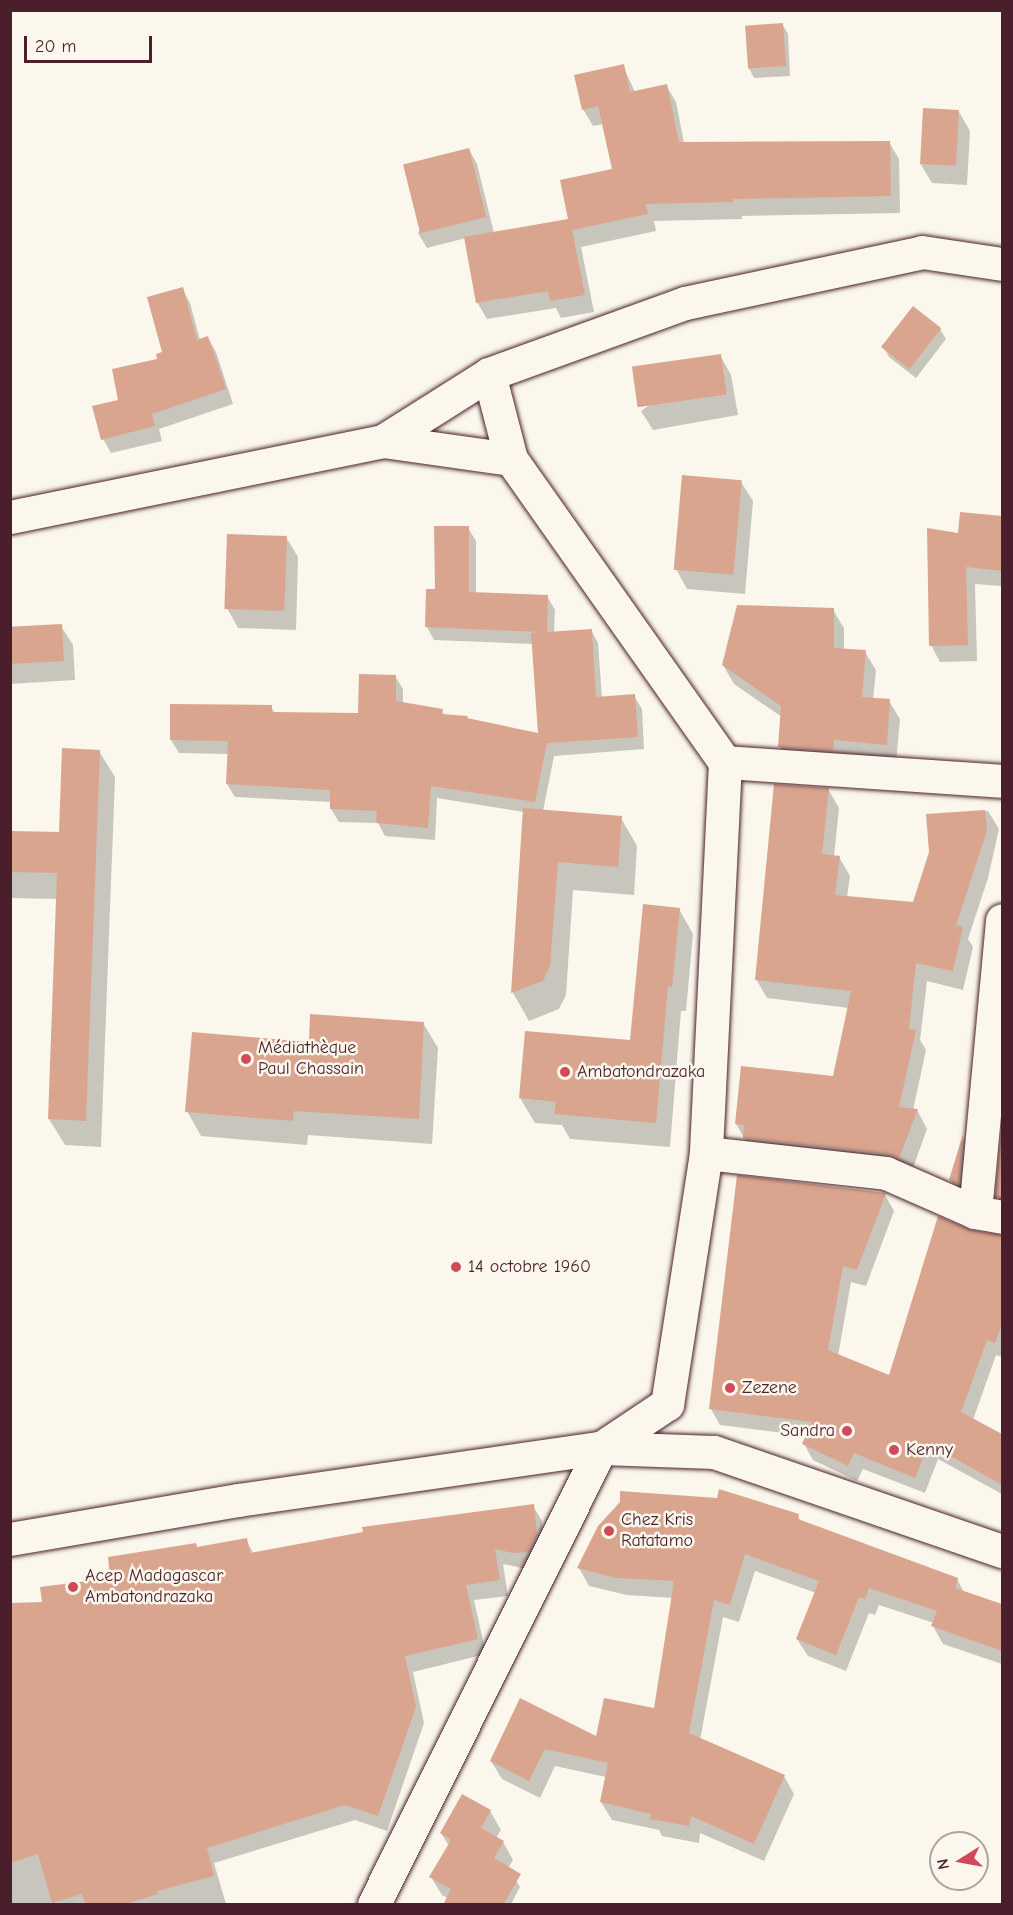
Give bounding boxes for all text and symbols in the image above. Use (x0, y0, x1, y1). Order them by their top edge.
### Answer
scale bar (27, 24, 154, 62)
text: 20 m (35, 36, 76, 57)
place label: Médiathèque Paul Chassain (258, 1038, 364, 1080)
marker: Médiathèque Paul Chassain (239, 1052, 253, 1066)
place label: Ambatondrazaka (577, 1061, 705, 1083)
marker: Ambatondrazaka (558, 1065, 572, 1079)
place label: 14 octobre 1960 (468, 1256, 591, 1278)
marker: 14 octobre 1960 (449, 1260, 463, 1274)
place label: Zezene (742, 1377, 797, 1399)
marker: Zezene (723, 1381, 737, 1395)
place label: Sandra (780, 1420, 835, 1442)
marker: Sandra (840, 1424, 854, 1438)
place label: Kenny (906, 1439, 953, 1461)
marker: Kenny (887, 1443, 901, 1457)
place label: Chez Kris Ratatamo (621, 1510, 693, 1552)
marker: Chez Kris Ratatamo (602, 1524, 616, 1538)
place label: Acep Madagascar Ambatondrazaka (85, 1566, 223, 1608)
marker: Acep Madagascar Ambatondrazaka (66, 1580, 80, 1594)
north arrow (929, 1831, 989, 1891)
text: N (933, 1857, 953, 1871)

